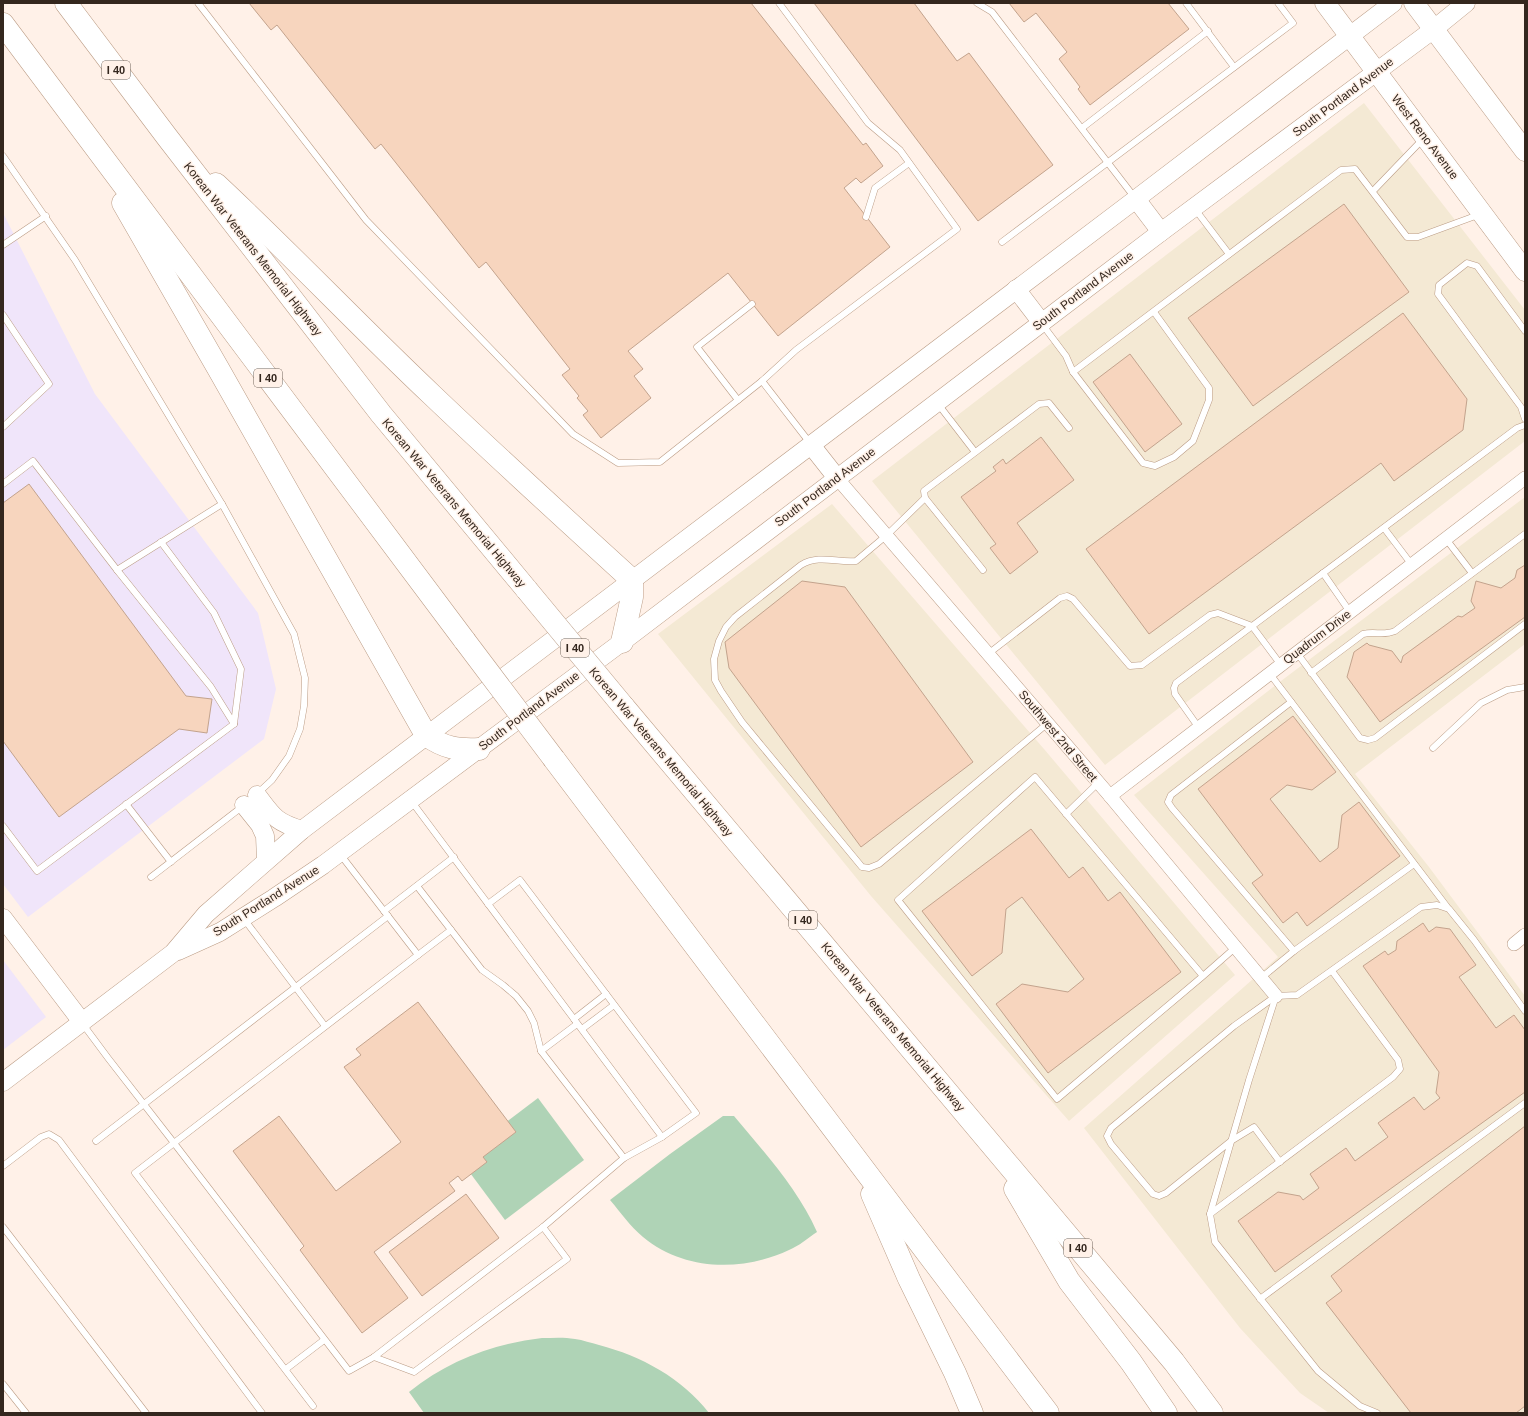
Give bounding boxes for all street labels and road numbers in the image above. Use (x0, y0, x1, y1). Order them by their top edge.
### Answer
street label: South Portland Avenue (1290, 54, 1396, 139)
road number: I 40 (102, 61, 130, 79)
street label: West Reno Avenue (1389, 92, 1462, 182)
street label: Korean War Veterans Memorial Highway (181, 159, 325, 339)
street label: South Portland Avenue (1030, 248, 1136, 333)
road number: I 40 (254, 369, 282, 387)
street label: Korean War Veterans Memorial Highway (379, 416, 529, 590)
street label: South Portland Avenue (772, 444, 878, 529)
street label: Quadrum Drive (1280, 607, 1354, 667)
road number: I 40 (561, 639, 589, 657)
street label: Korean War Veterans Memorial Highway (586, 665, 736, 839)
street label: South Portland Avenue (476, 668, 582, 753)
street label: Southwest 2nd Street (1016, 688, 1101, 785)
street label: South Portland Avenue (210, 862, 322, 939)
road number: I 40 (789, 911, 817, 929)
street label: Korean War Veterans Memorial Highway (818, 940, 968, 1114)
road number: I 40 (1064, 1239, 1092, 1257)

